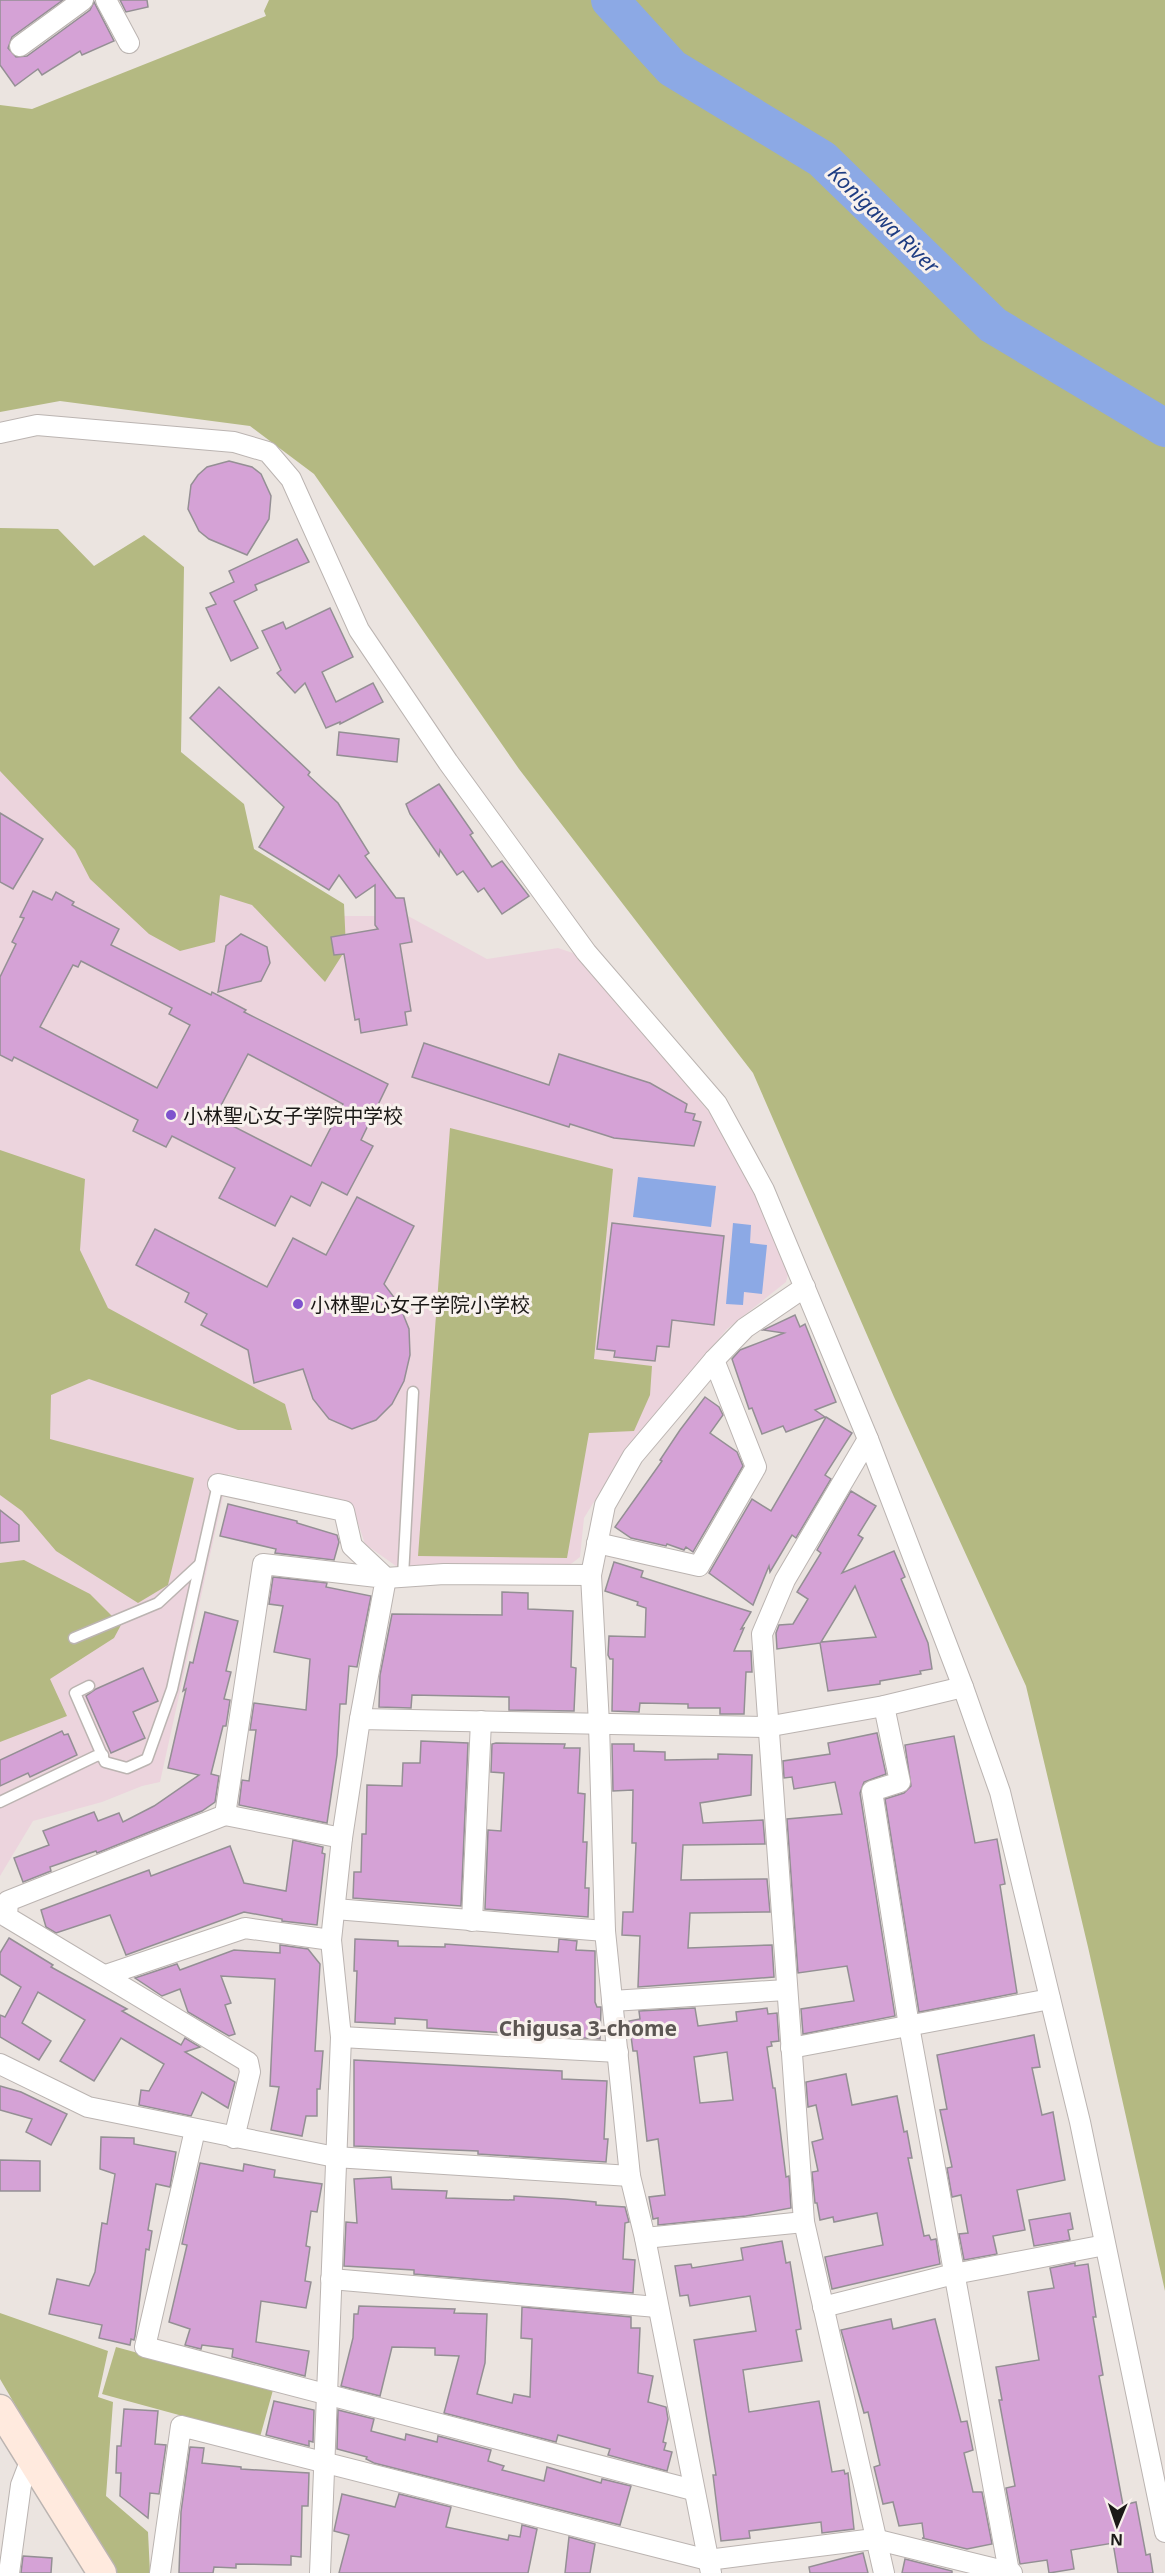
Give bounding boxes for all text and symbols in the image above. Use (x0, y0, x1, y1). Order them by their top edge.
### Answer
water label: Konigawa River (822, 159, 947, 280)
place label: 小林聖心女子学院中学校 (183, 1102, 403, 1129)
marker: 小林聖心女子学院中学校 (164, 1108, 178, 1122)
place label: 小林聖心女子学院小学校 (310, 1291, 530, 1318)
marker: 小林聖心女子学院小学校 (291, 1297, 305, 1311)
district label: Chigusa 3-chome (499, 2014, 677, 2042)
north arrow (1087, 2495, 1147, 2555)
text: N (1110, 2529, 1123, 2551)

